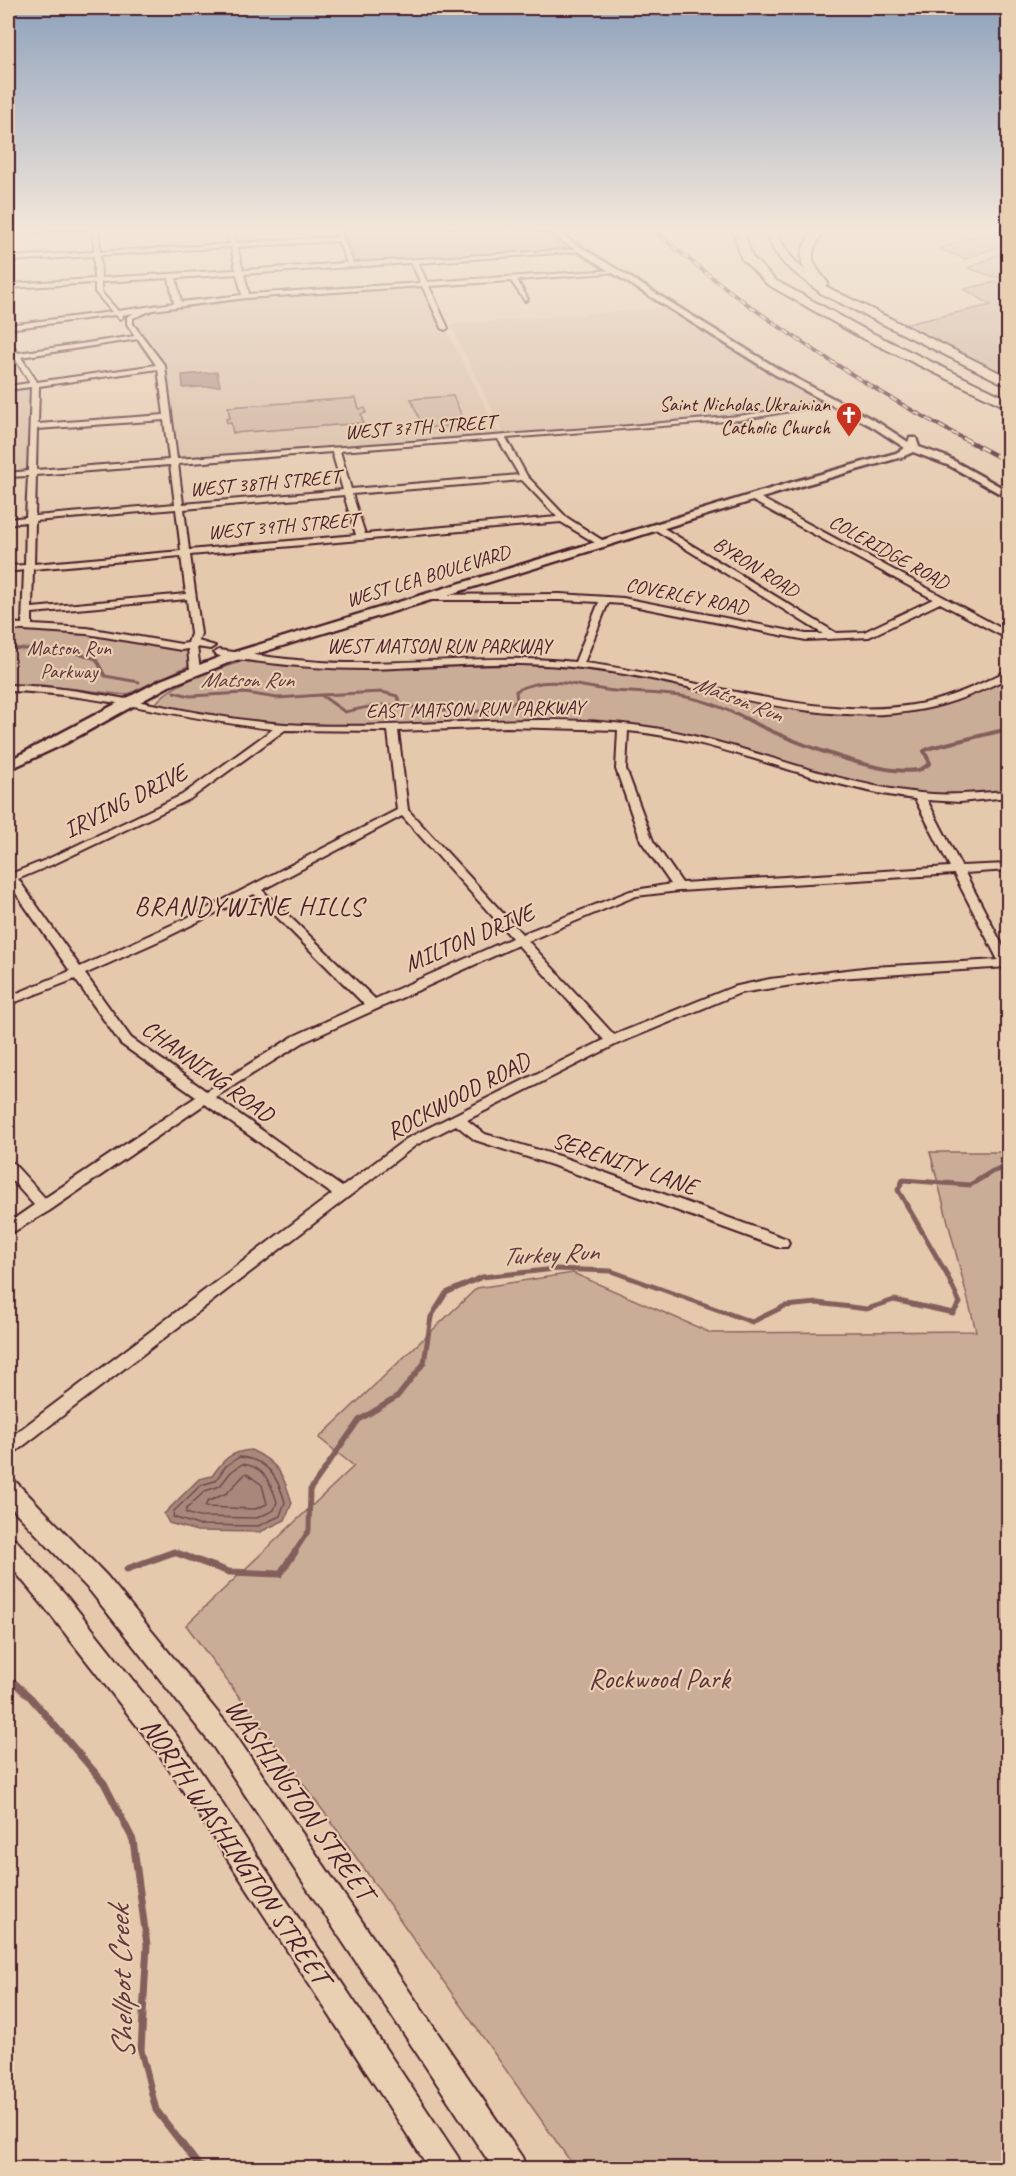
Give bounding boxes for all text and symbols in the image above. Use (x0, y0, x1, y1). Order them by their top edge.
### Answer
place label: Saint Nicholas Ukrainian Catholic Church (659, 392, 831, 440)
church icon: Saint Nicholas Ukrainian Catholic Church (834, 400, 864, 438)
street label: WEST 37TH STREET (344, 409, 501, 445)
street label: WEST 38TH STREET (189, 464, 346, 502)
street label: WEST 39TH STREET (207, 507, 364, 545)
street label: COLERIDGE ROAD (825, 509, 954, 596)
street label: BYRON ROAD (709, 531, 806, 604)
street label: WEST LEA BOULEVARD (343, 539, 515, 613)
street label: COVERLEY ROAD (624, 572, 751, 620)
street label: WEST MATSON RUN PARKWAY (327, 634, 554, 659)
park label: Matson Run Parkway (27, 636, 112, 684)
water label: Matson Run (201, 666, 295, 694)
water label: Matson Run (690, 669, 788, 729)
street label: EAST MATSON RUN PARKWAY (366, 695, 588, 723)
street label: IRVING DRIVE (58, 756, 195, 845)
district label: BRANDYWINE HILLS (134, 890, 368, 923)
street label: MILTON DRIVE (400, 896, 541, 979)
street label: CHANNING ROAD (136, 1013, 282, 1130)
street label: ROCKWOOD ROAD (381, 1045, 537, 1146)
street label: SERENITY LANE (549, 1124, 704, 1203)
water label: Turkey Run (501, 1235, 601, 1273)
park label: Rockwood Park (588, 1661, 731, 1696)
street label: WASHINGTON STREET (217, 1692, 387, 1912)
street label: NORTH WASHINGTON STREET (134, 1711, 342, 1997)
water label: Shellpot Creek (98, 1900, 144, 2060)

